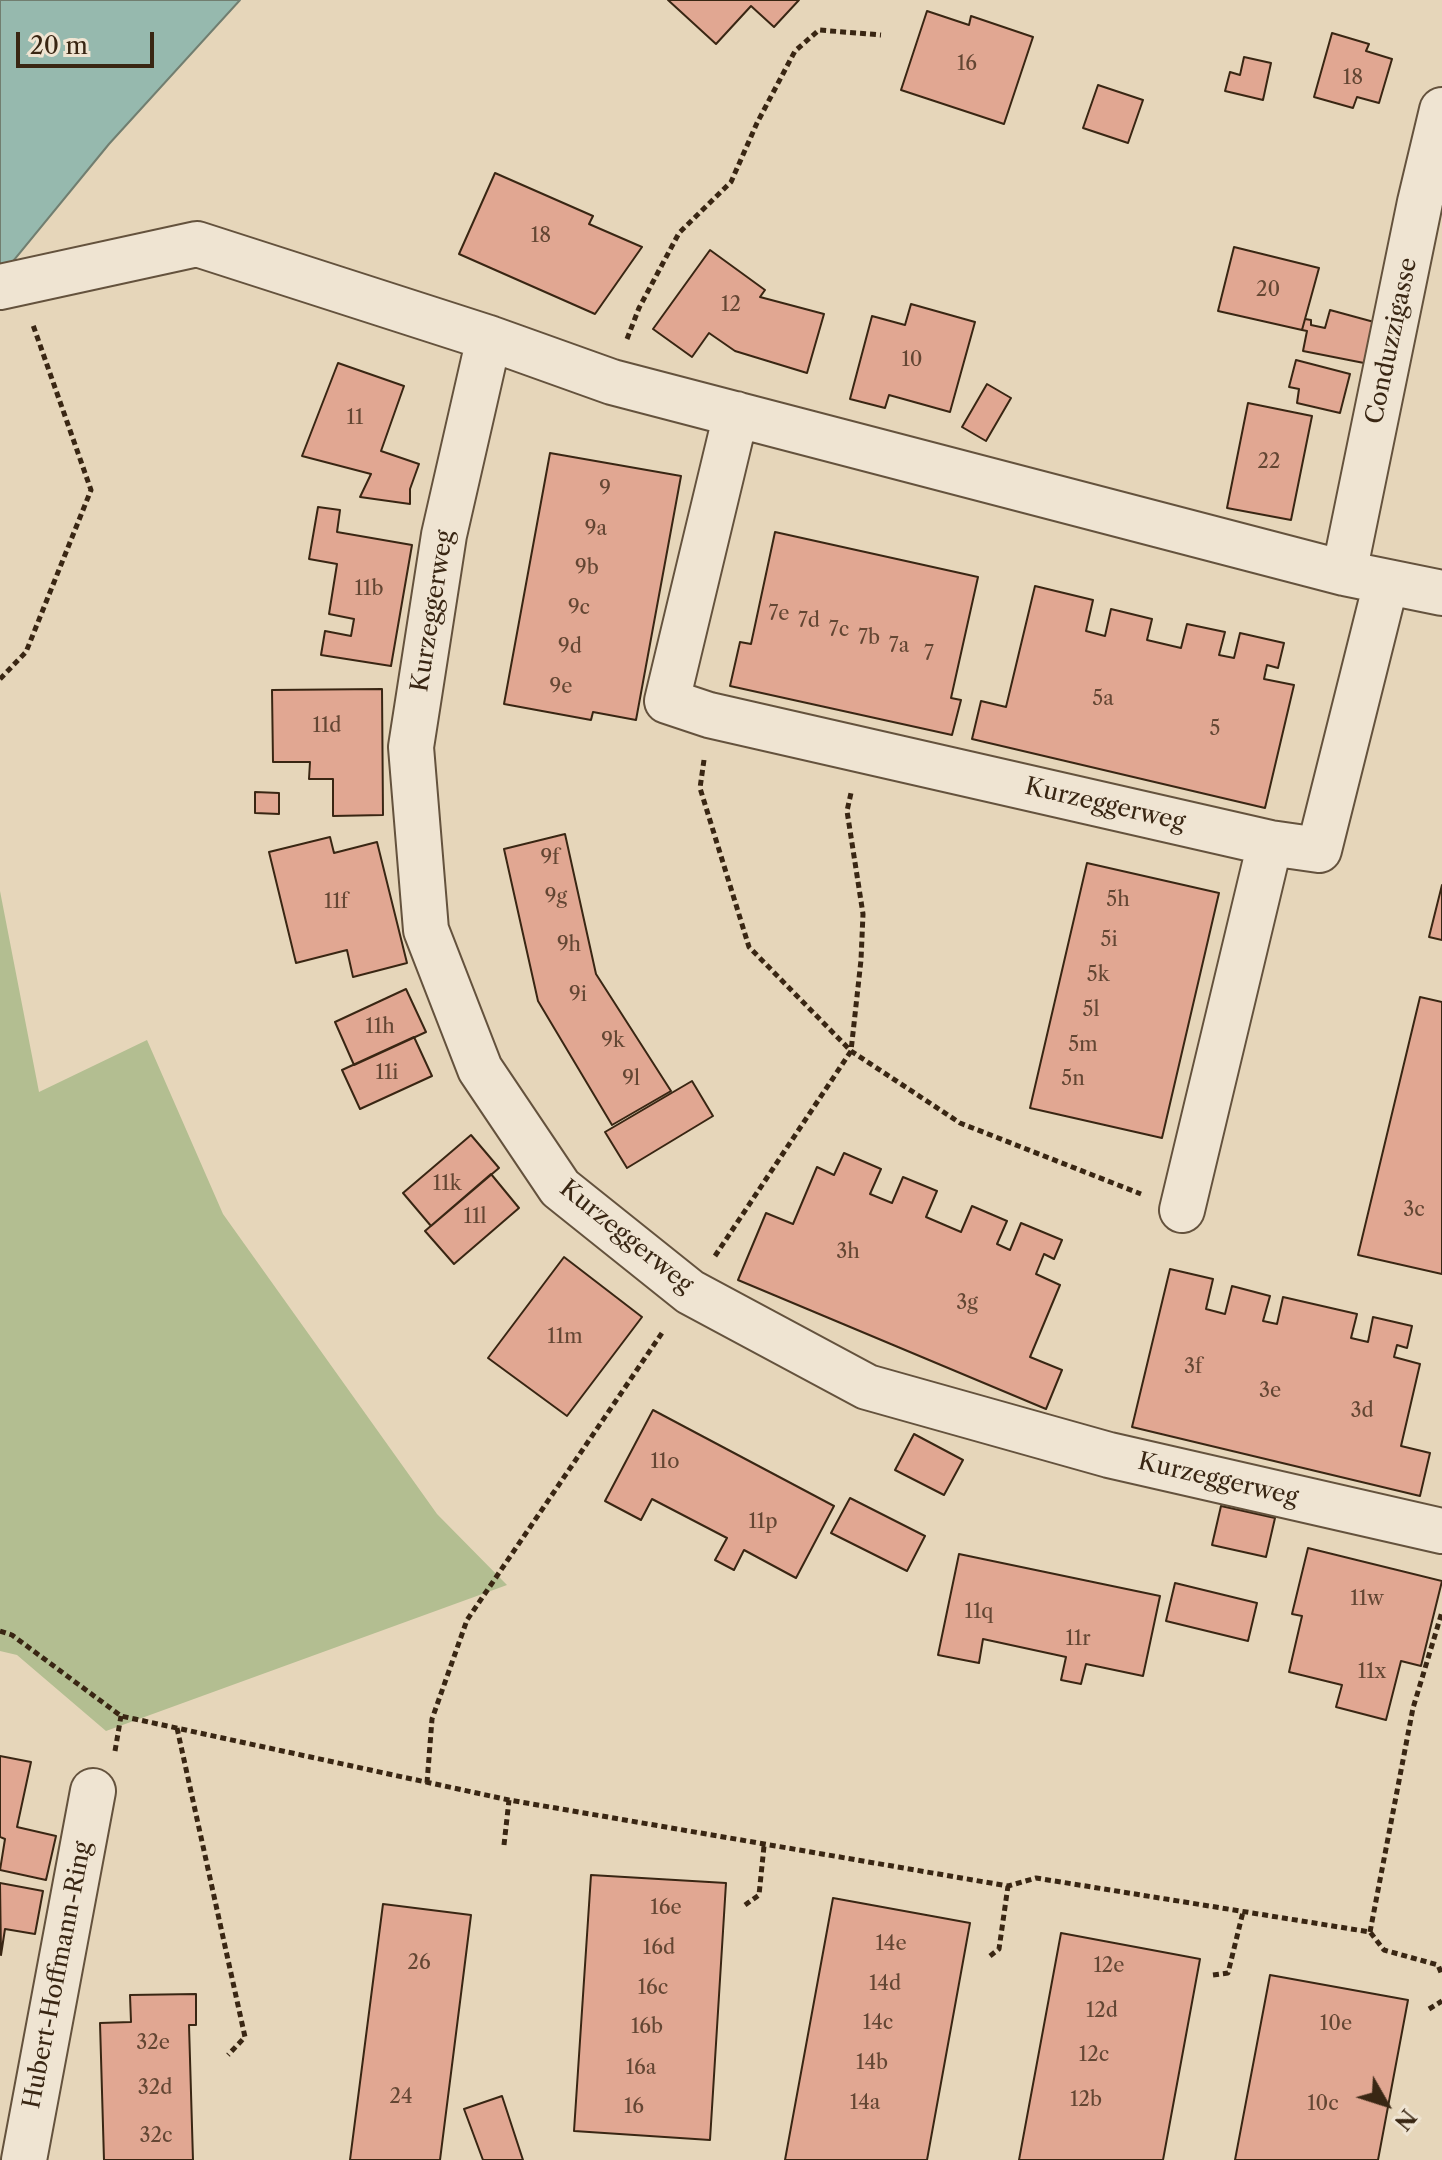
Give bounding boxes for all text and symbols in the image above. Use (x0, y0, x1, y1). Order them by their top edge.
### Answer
scale bar (20, 16, 158, 66)
text: 20 m (30, 31, 88, 60)
house number: 16 (957, 52, 977, 76)
house number: 18 (1343, 66, 1363, 90)
house number: 18 (531, 224, 551, 248)
street label: Conduzzigasse (1360, 255, 1424, 427)
house number: 20 (1256, 278, 1280, 302)
house number: 12 (721, 293, 741, 317)
house number: 10 (901, 348, 923, 372)
house number: 11 (347, 406, 363, 430)
house number: 22 (1258, 450, 1280, 474)
house number: 9 (599, 477, 611, 501)
house number: 9a (585, 517, 607, 541)
street label: Kurzeggerweg (406, 528, 460, 694)
house number: 9b (575, 556, 599, 580)
house number: 11b (355, 577, 383, 601)
house number: 9c (568, 596, 590, 620)
house number: 7e (768, 602, 790, 626)
house number: 7d (798, 609, 820, 633)
house number: 7c (829, 618, 849, 642)
house number: 7b (858, 626, 880, 650)
house number: 7a (889, 634, 909, 658)
house number: 9d (558, 635, 582, 659)
house number: 7 (924, 642, 934, 666)
house number: 9e (550, 675, 572, 699)
house number: 5a (1092, 687, 1114, 711)
house number: 11d (313, 714, 341, 738)
house number: 5 (1210, 717, 1220, 741)
street label: Kurzeggerweg (1022, 773, 1188, 837)
house number: 9f (541, 846, 559, 870)
house number: 9g (545, 885, 567, 909)
house number: 5h (1106, 888, 1130, 912)
house number: 11f (324, 890, 348, 914)
house number: 5i (1101, 928, 1117, 952)
house number: 9h (557, 933, 581, 957)
house number: 5k (1087, 963, 1109, 987)
house number: 9i (569, 983, 587, 1007)
house number: 5l (1083, 998, 1099, 1022)
house number: 11h (365, 1015, 395, 1039)
house number: 9k (601, 1029, 625, 1053)
house number: 5m (1068, 1033, 1098, 1057)
house number: 11i (376, 1061, 398, 1085)
house number: 9l (622, 1067, 640, 1091)
house number: 5n (1061, 1067, 1085, 1091)
house number: 11k (433, 1172, 461, 1196)
street label: Kurzeggerweg (553, 1174, 699, 1300)
house number: 3c (1403, 1198, 1425, 1222)
house number: 11l (464, 1205, 486, 1229)
house number: 3h (836, 1240, 860, 1264)
house number: 3g (956, 1291, 978, 1315)
house number: 11m (547, 1325, 583, 1349)
house number: 3f (1184, 1355, 1202, 1379)
house number: 3e (1259, 1379, 1281, 1403)
house number: 3d (1350, 1399, 1374, 1423)
street label: Kurzeggerweg (1135, 1448, 1301, 1512)
house number: 11o (650, 1450, 680, 1474)
house number: 11p (748, 1510, 778, 1534)
house number: 11w (1350, 1587, 1384, 1611)
house number: 11q (965, 1600, 993, 1624)
house number: 11r (1065, 1627, 1091, 1651)
house number: 11x (1358, 1660, 1386, 1684)
street label: Hubert-Hoffmann-Ring (18, 1839, 98, 2111)
house number: 16e (650, 1896, 682, 1920)
house number: 14e (875, 1932, 907, 1956)
house number: 16d (643, 1936, 675, 1960)
house number: 26 (407, 1951, 431, 1975)
house number: 12e (1093, 1954, 1125, 1978)
house number: 14d (869, 1972, 901, 1996)
house number: 16c (638, 1976, 668, 2000)
house number: 12d (1086, 1999, 1118, 2023)
house number: 14c (863, 2011, 893, 2035)
house number: 10e (1320, 2012, 1352, 2036)
house number: 16b (631, 2015, 663, 2039)
house number: 32e (136, 2031, 170, 2055)
house number: 12c (1079, 2043, 1109, 2067)
house number: 14b (856, 2051, 888, 2075)
house number: 16a (626, 2056, 656, 2080)
north arrow (1346, 2064, 1426, 2144)
house number: 32d (138, 2076, 172, 2100)
house number: 24 (389, 2085, 413, 2109)
house number: 12b (1070, 2088, 1102, 2112)
house number: 14a (850, 2091, 880, 2115)
house number: 10c (1307, 2092, 1339, 2116)
house number: 16 (624, 2095, 644, 2119)
text: N (1389, 2103, 1422, 2135)
house number: 32c (139, 2124, 173, 2148)

